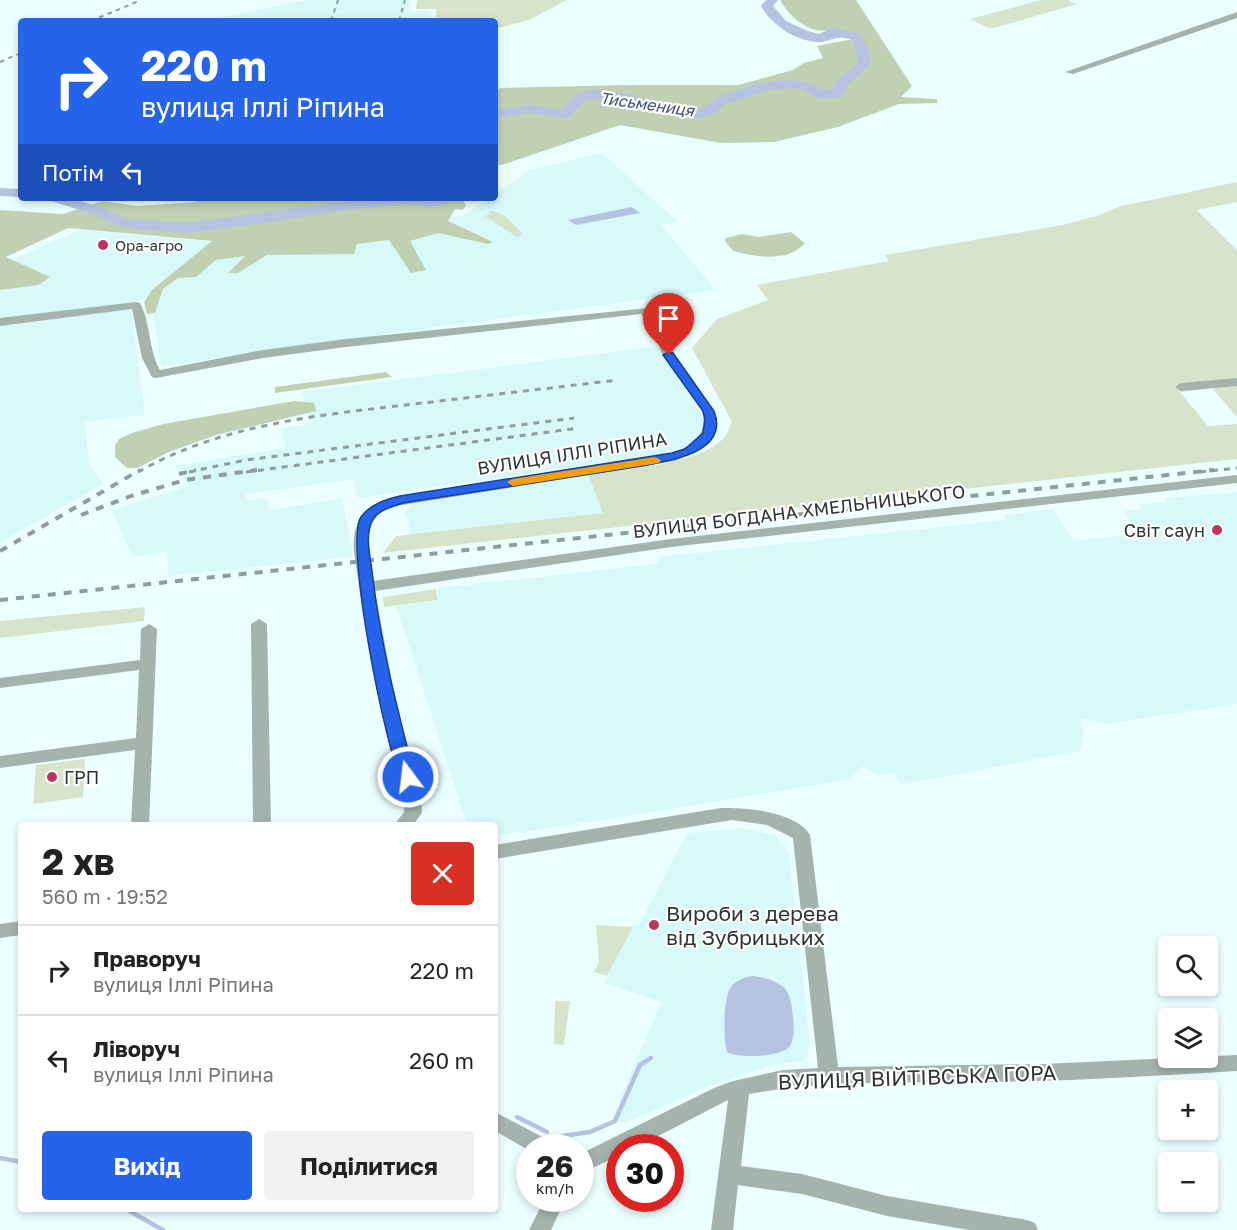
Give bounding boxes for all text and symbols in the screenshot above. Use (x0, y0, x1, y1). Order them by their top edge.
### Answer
text: 220 m (141, 40, 267, 90)
icon: right (42, 42, 120, 120)
water label: Тисьмениця (599, 87, 696, 121)
text: вулиця Іллі Ріпина (141, 91, 385, 123)
icon: left (116, 156, 149, 189)
text: Потім (42, 159, 104, 186)
place label: Ора-агро (115, 236, 183, 254)
marker: Ора-агро (96, 238, 110, 252)
pin (643, 293, 694, 355)
icon: arrive (652, 302, 685, 335)
street label: ВУЛИЦЯ ІЛЛІ РІПИНА (476, 427, 668, 479)
street label: ВУЛИЦЯ БОГДАНА ХМЕЛЬНИЦЬКОГО (632, 480, 966, 542)
place label: Світ саун (1124, 519, 1205, 541)
marker: Світ саун (1210, 523, 1224, 537)
position arrow (376, 745, 440, 809)
place label: ГРП (64, 766, 99, 788)
marker: ГРП (45, 770, 59, 784)
text: 2 хв (42, 840, 115, 883)
button: close (411, 842, 474, 905)
text: 560 m · 19:52 (42, 884, 168, 908)
place label: Вироби з дерева від Зубрицьких (666, 900, 839, 950)
marker: Вироби з дерева від Зубрицьких (647, 918, 661, 932)
map controls (1158, 936, 1218, 1212)
button: search (1158, 936, 1218, 996)
text: Праворуч (93, 945, 201, 972)
icon: right (42, 954, 75, 987)
text: 220 m (410, 957, 474, 984)
text: вулиця Іллі Ріпина (93, 972, 274, 996)
button: layers (1158, 1008, 1218, 1068)
text: Ліворуч (93, 1035, 180, 1062)
icon: left (42, 1044, 75, 1077)
text: 260 m (409, 1047, 474, 1074)
street label: ВУЛИЦЯ ВІЙТІВСЬКА ГОРА (777, 1059, 1057, 1095)
text: вулиця Іллі Ріпина (93, 1062, 274, 1086)
button: + (1158, 1080, 1218, 1140)
button: Вихід (42, 1131, 252, 1200)
button: Поділитися (264, 1131, 474, 1200)
speed limit sign: 30 (606, 1134, 684, 1212)
text: 26 (536, 1148, 574, 1184)
button: − (1158, 1152, 1218, 1212)
text: km/h (536, 1179, 574, 1197)

